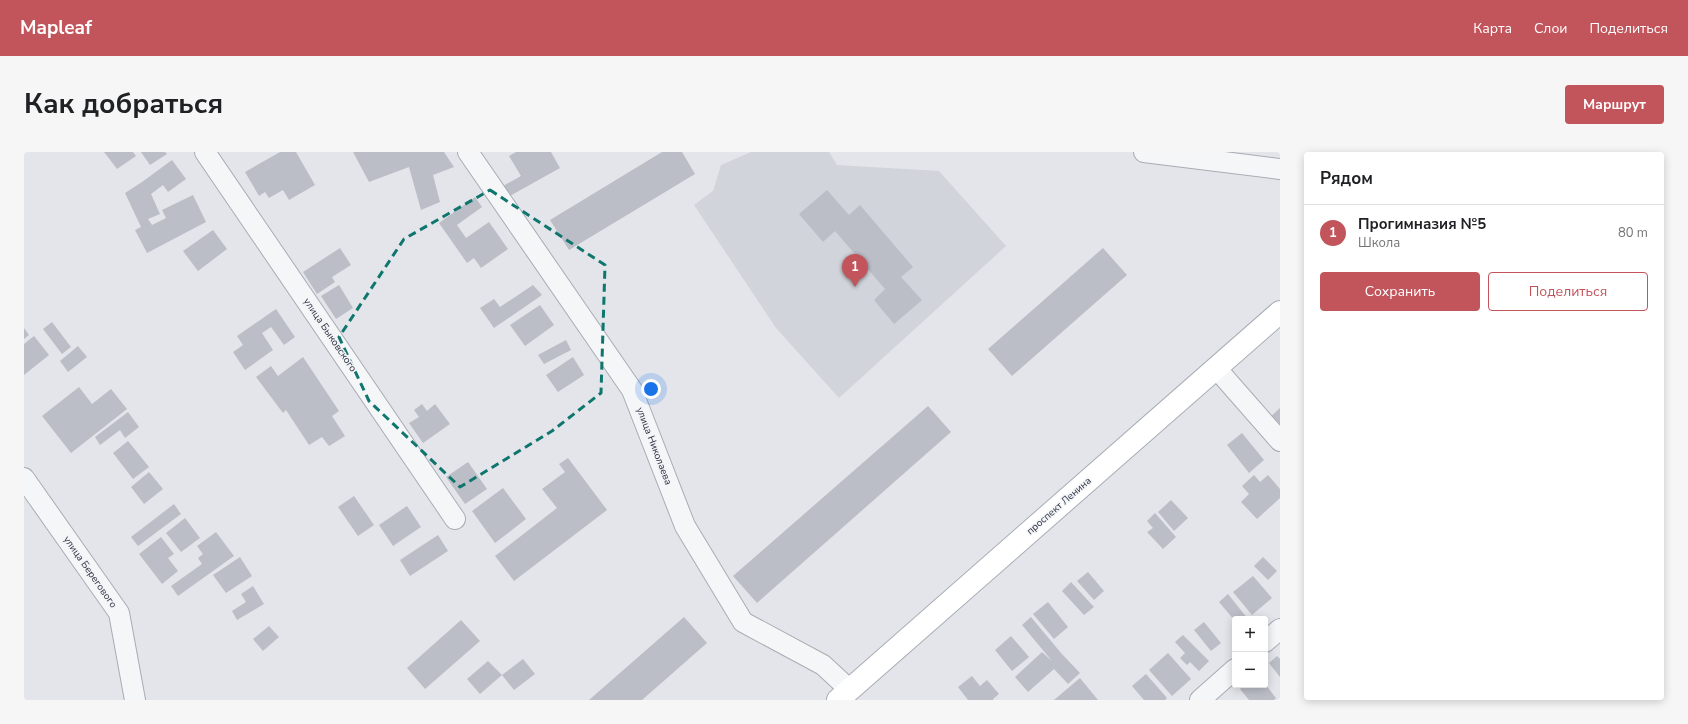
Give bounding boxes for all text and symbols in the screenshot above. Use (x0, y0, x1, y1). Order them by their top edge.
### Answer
text: Mapleaf (20, 15, 92, 41)
text: Карта (1473, 19, 1512, 38)
text: Слои (1534, 19, 1568, 38)
text: Поделиться (1590, 19, 1668, 38)
text: Как добраться (24, 85, 223, 123)
button: Маршрут (1565, 85, 1664, 124)
text: Рядом (1320, 167, 1373, 190)
text: Прогимназия №5 (1358, 214, 1486, 234)
text: 1 (1329, 224, 1337, 242)
text: 80 m (1618, 224, 1648, 242)
text: Школа (1358, 234, 1400, 252)
pin: 1 (842, 254, 868, 287)
button: Сохранить (1320, 272, 1480, 311)
button: Поделиться (1488, 272, 1648, 311)
street label: улица Быковского (300, 295, 360, 375)
your location (641, 379, 661, 399)
street label: улица Николаева (633, 405, 675, 487)
street label: проспект Ленина (1024, 474, 1094, 538)
street label: улица Берегового (60, 533, 120, 611)
map controls (1232, 616, 1268, 688)
button: + (1232, 616, 1268, 652)
button: − (1232, 652, 1268, 688)

